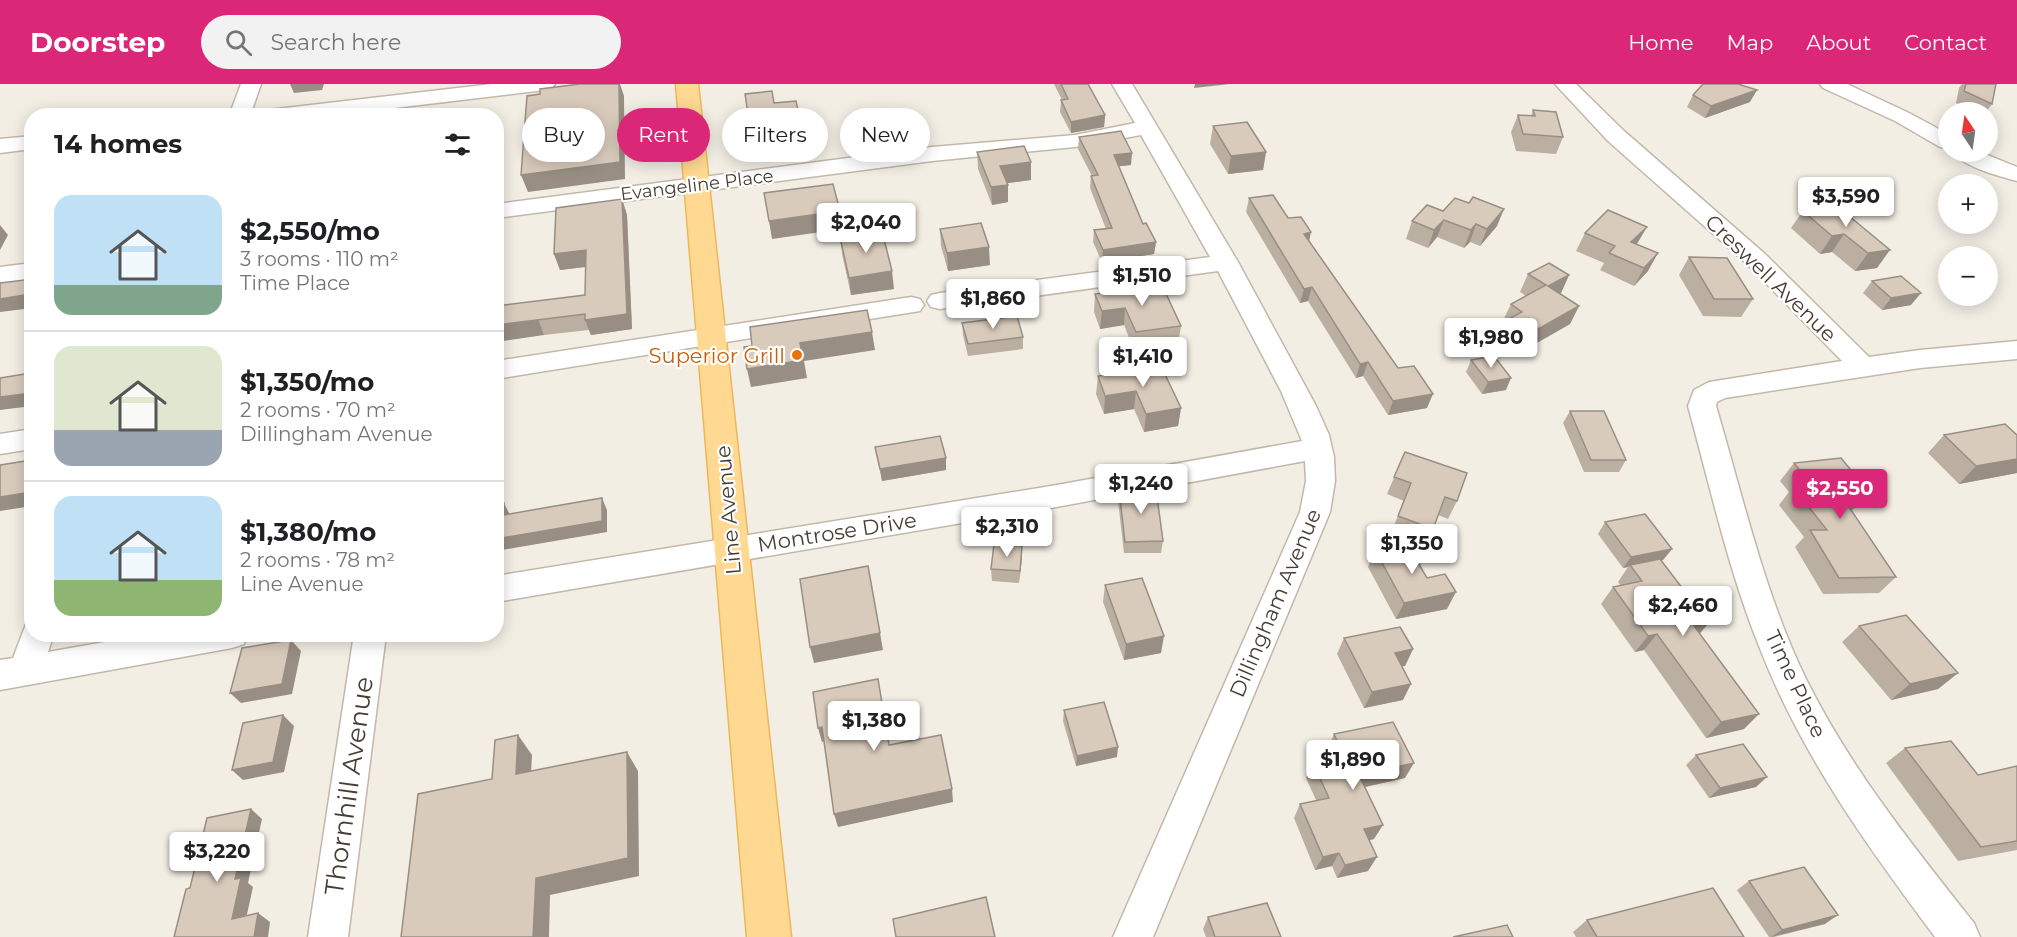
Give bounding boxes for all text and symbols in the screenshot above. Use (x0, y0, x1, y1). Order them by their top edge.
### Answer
search box (201, 15, 621, 69)
text: Doorstep (30, 25, 165, 59)
icon: search (222, 26, 255, 59)
text: Search here (270, 29, 401, 56)
text: Home (1628, 30, 1693, 55)
text: Map (1726, 30, 1773, 55)
text: About (1806, 30, 1871, 55)
text: Contact (1904, 30, 1987, 55)
north arrow (1938, 102, 1998, 162)
map controls (1938, 102, 1998, 306)
chip: Buy (522, 108, 605, 162)
chip: Rent (617, 108, 710, 162)
chip: Filters (722, 108, 828, 162)
chip: New (840, 108, 930, 162)
text: 14 homes (54, 128, 182, 160)
icon: filters (441, 128, 474, 161)
street label: Evangeline Place (619, 165, 775, 205)
button: + (1938, 174, 1998, 234)
pin: $3,590 (1797, 177, 1895, 228)
text: $3,590 (1812, 184, 1880, 208)
pin: $2,040 (817, 203, 915, 254)
street label: Creswell Avenue (1700, 209, 1842, 347)
text: $2,040 (831, 210, 901, 234)
text: $2,550/mo (240, 215, 380, 247)
icon: home (102, 219, 174, 291)
button: − (1938, 246, 1998, 306)
text: 3 rooms · 110 m² (240, 247, 399, 271)
pin: $1,510 (1093, 256, 1191, 307)
text: $1,510 (1113, 263, 1171, 287)
text: Time Place (240, 271, 350, 295)
pin: $1,860 (944, 279, 1042, 330)
text: $1,860 (960, 286, 1026, 310)
pin: $1,980 (1442, 318, 1540, 369)
text: $1,980 (1458, 325, 1524, 349)
pin: $1,410 (1094, 337, 1192, 388)
place label: Superior Grill (649, 343, 785, 368)
text: $1,410 (1113, 344, 1173, 368)
marker: Superior Grill (790, 348, 804, 362)
text: $1,350/mo (240, 366, 374, 398)
icon: home (102, 370, 174, 442)
text: 2 rooms · 70 m² (240, 398, 396, 422)
text: Dillingham Avenue (240, 422, 433, 446)
street label: Line Avenue (710, 444, 746, 576)
pin: $1,240 (1092, 464, 1190, 515)
pin: $2,550 (1791, 469, 1889, 520)
text: $1,240 (1109, 471, 1173, 495)
text: $2,550 (1806, 476, 1874, 500)
street label: Dillingham Avenue (1224, 505, 1326, 701)
street label: Montrose Drive (756, 507, 918, 557)
pin: $2,310 (958, 507, 1056, 558)
text: $2,310 (975, 514, 1039, 538)
text: $1,380/mo (240, 516, 376, 548)
icon: home (102, 520, 174, 592)
pin: $1,350 (1363, 524, 1461, 575)
text: $1,350 (1381, 531, 1443, 555)
text: 2 rooms · 78 m² (240, 548, 395, 572)
text: Line Avenue (240, 572, 363, 596)
pin: $2,460 (1634, 586, 1732, 637)
text: $2,460 (1648, 593, 1718, 617)
street label: Time Place (1760, 626, 1832, 742)
street label: Thornhill Avenue (318, 675, 380, 897)
pin: $1,380 (825, 701, 923, 752)
text: $1,380 (842, 708, 906, 732)
pin: $1,890 (1304, 740, 1402, 791)
text: $1,890 (1320, 747, 1386, 771)
pin: $3,220 (168, 832, 266, 883)
text: $3,220 (183, 839, 251, 863)

